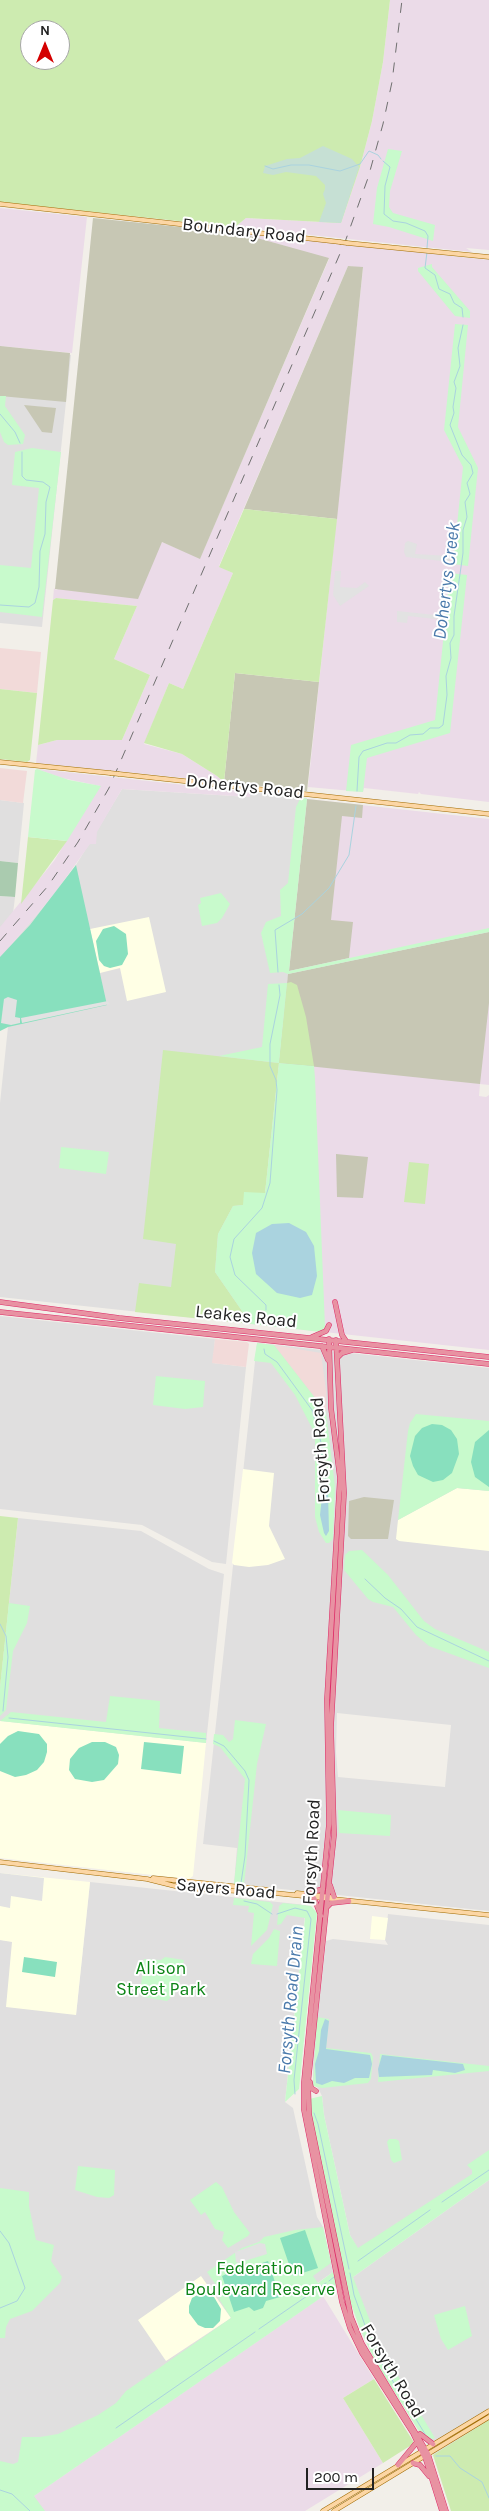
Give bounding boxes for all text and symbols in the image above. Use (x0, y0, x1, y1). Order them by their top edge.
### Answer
north arrow (20, 20, 70, 70)
text: N (40, 22, 50, 39)
street label: Boundary Road (181, 214, 307, 248)
water label: Dohertys Creek (428, 521, 466, 641)
street label: Dohertys Road (185, 770, 305, 804)
street label: Leakes Road (194, 1301, 298, 1333)
street label: Forsyth Road (307, 1396, 335, 1504)
street label: Forsyth Road (298, 1798, 326, 1906)
street label: Sayers Road (175, 1874, 277, 1904)
water label: Forsyth Road Drain (273, 1925, 309, 2075)
park label: Alison Street Park (116, 1958, 206, 2000)
park label: Federation Boulevard Reserve (185, 2258, 335, 2300)
street label: Forsyth Road (355, 2320, 429, 2422)
scale bar (309, 2458, 376, 2490)
text: 200 m (314, 2468, 358, 2486)

